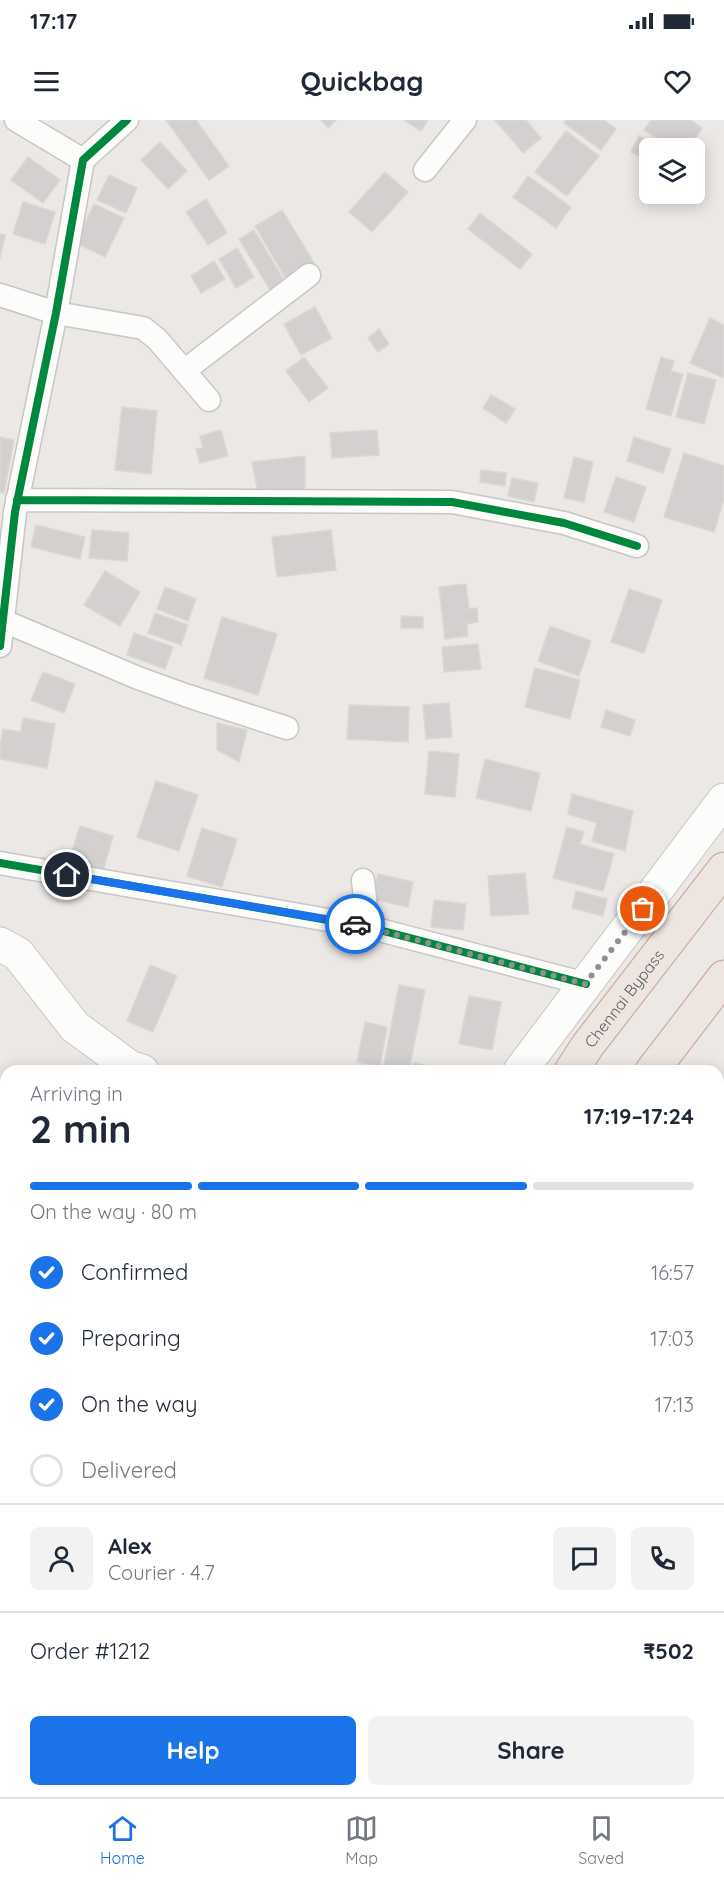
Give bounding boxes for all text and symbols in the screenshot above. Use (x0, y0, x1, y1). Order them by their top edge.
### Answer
text: 17:17 (30, 7, 77, 35)
text: Quickbag (300, 64, 424, 98)
icon: menu (30, 65, 63, 98)
icon: heart (661, 65, 694, 98)
map controls (639, 138, 705, 204)
button: layers (639, 138, 705, 204)
pin (41, 849, 92, 900)
icon: home (50, 858, 83, 891)
pin (617, 883, 668, 934)
icon: bag (626, 892, 659, 925)
courier (325, 894, 385, 954)
icon: car (339, 908, 372, 941)
street label: Chennai Bypass (580, 945, 668, 1051)
text: Arriving in (30, 1081, 123, 1106)
text: 17:19–17:24 (584, 1102, 694, 1130)
text: 2 min (30, 1104, 132, 1153)
text: On the way · 80 m (30, 1199, 197, 1224)
icon: check (30, 1256, 63, 1289)
text: Confirmed (81, 1258, 188, 1286)
text: 16:57 (651, 1260, 694, 1285)
icon: check (30, 1322, 63, 1355)
text: Preparing (81, 1324, 181, 1352)
text: 17:03 (650, 1326, 694, 1351)
icon: check (30, 1388, 63, 1421)
text: On the way (81, 1390, 197, 1418)
text: 17:13 (655, 1392, 694, 1417)
text: Delivered (81, 1456, 177, 1484)
button: person (30, 1527, 93, 1590)
button: chat (553, 1527, 616, 1590)
button: phone (631, 1527, 694, 1590)
text: Alex (108, 1532, 151, 1560)
text: Courier · 4.7 (108, 1560, 215, 1585)
text: Order #1212 (30, 1637, 150, 1665)
text: ₹502 (643, 1637, 694, 1665)
button: Help (30, 1716, 356, 1785)
button: Share (368, 1716, 694, 1785)
tab: Home (100, 1812, 145, 1868)
tab: Map (345, 1812, 378, 1868)
tab: Saved (578, 1812, 624, 1868)

